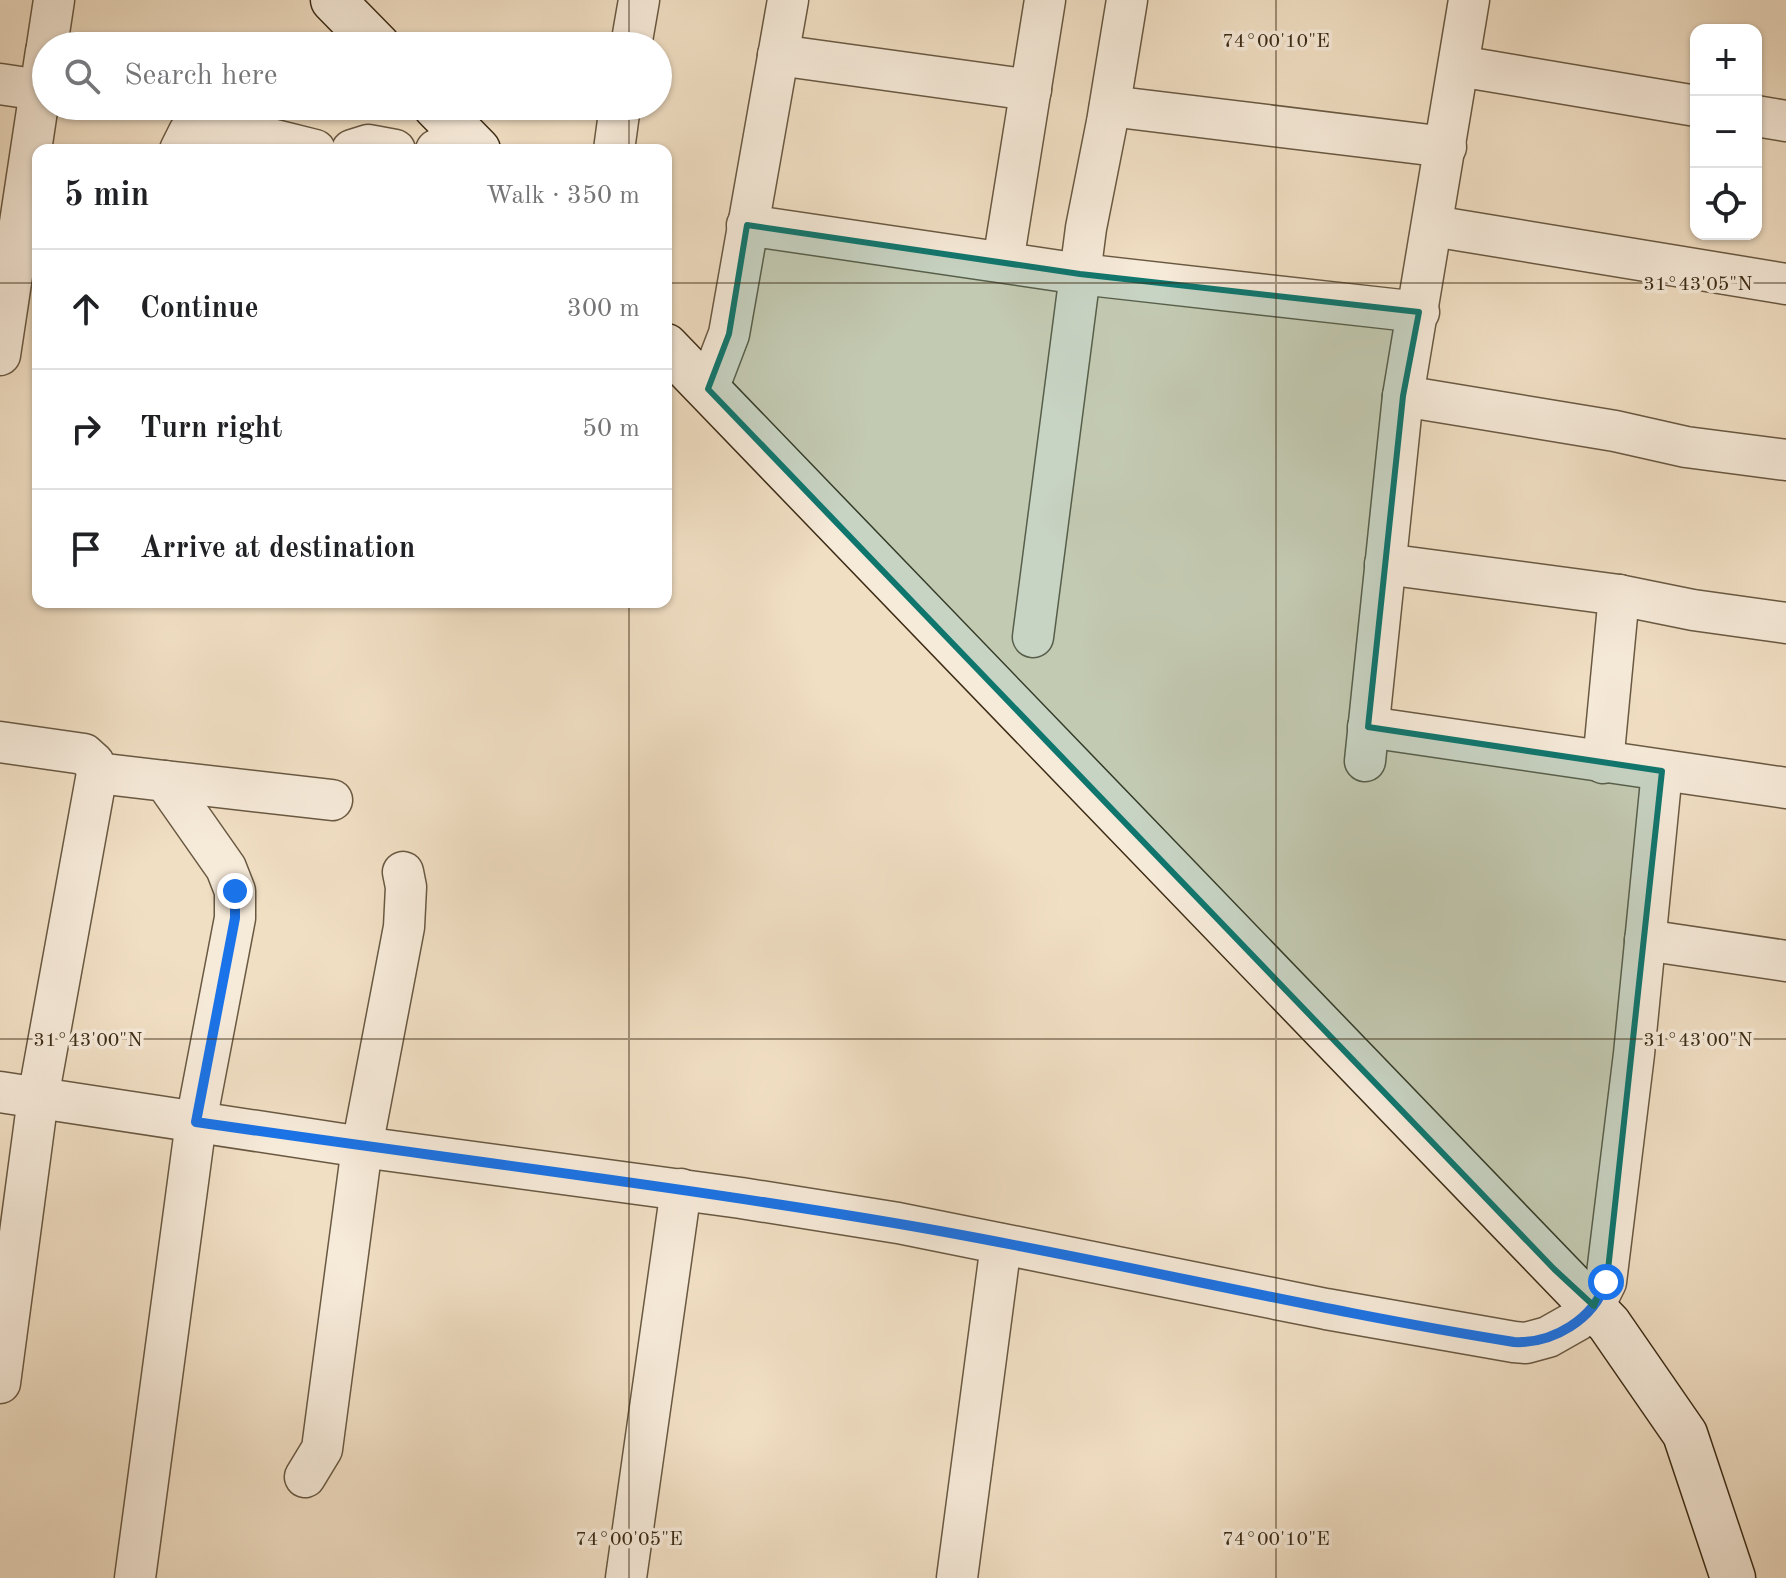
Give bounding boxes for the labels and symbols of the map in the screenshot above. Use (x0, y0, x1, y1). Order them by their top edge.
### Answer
text: 74°00'10"E (1222, 32, 1330, 52)
text: 31°43'05"N (1643, 275, 1753, 295)
route end (217, 873, 253, 909)
text: 31°43'00"N (33, 1031, 143, 1051)
text: 31°43'00"N (1643, 1031, 1753, 1051)
route start (1588, 1264, 1624, 1300)
text: 74°00'05"E (575, 1530, 683, 1550)
text: 74°00'10"E (1222, 1530, 1330, 1550)

